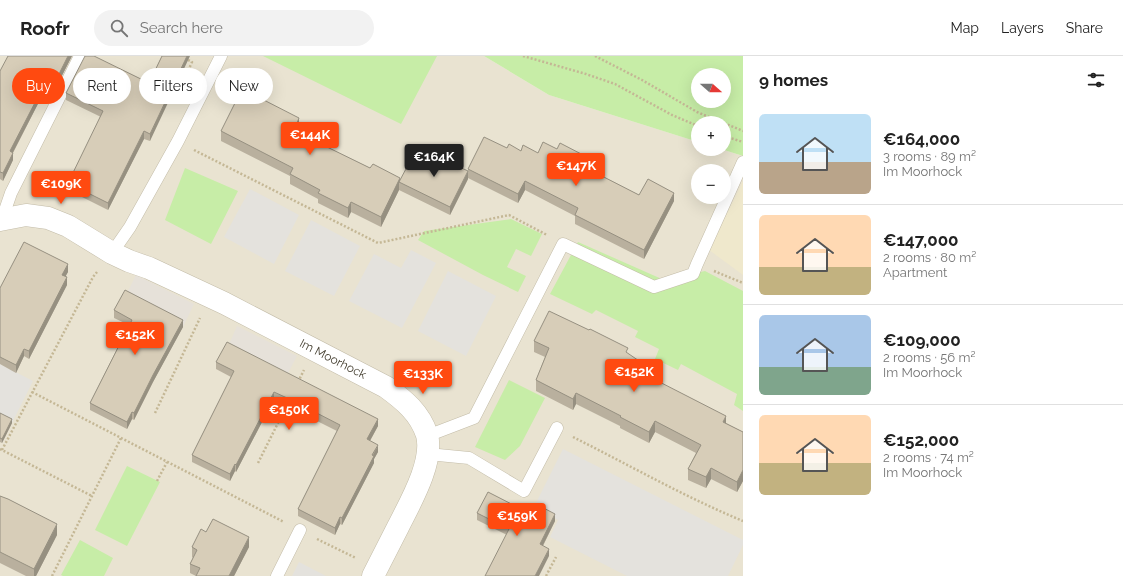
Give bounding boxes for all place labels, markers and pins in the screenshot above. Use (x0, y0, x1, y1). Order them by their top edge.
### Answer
pin: €144K (282, 122, 338, 156)
pin: €164K (406, 144, 462, 178)
pin: €147K (548, 153, 604, 187)
pin: €109K (33, 171, 89, 205)
pin: €152K (107, 322, 163, 356)
pin: €152K (606, 359, 662, 393)
pin: €133K (395, 361, 451, 395)
pin: €150K (261, 397, 317, 431)
pin: €159K (489, 503, 545, 537)

